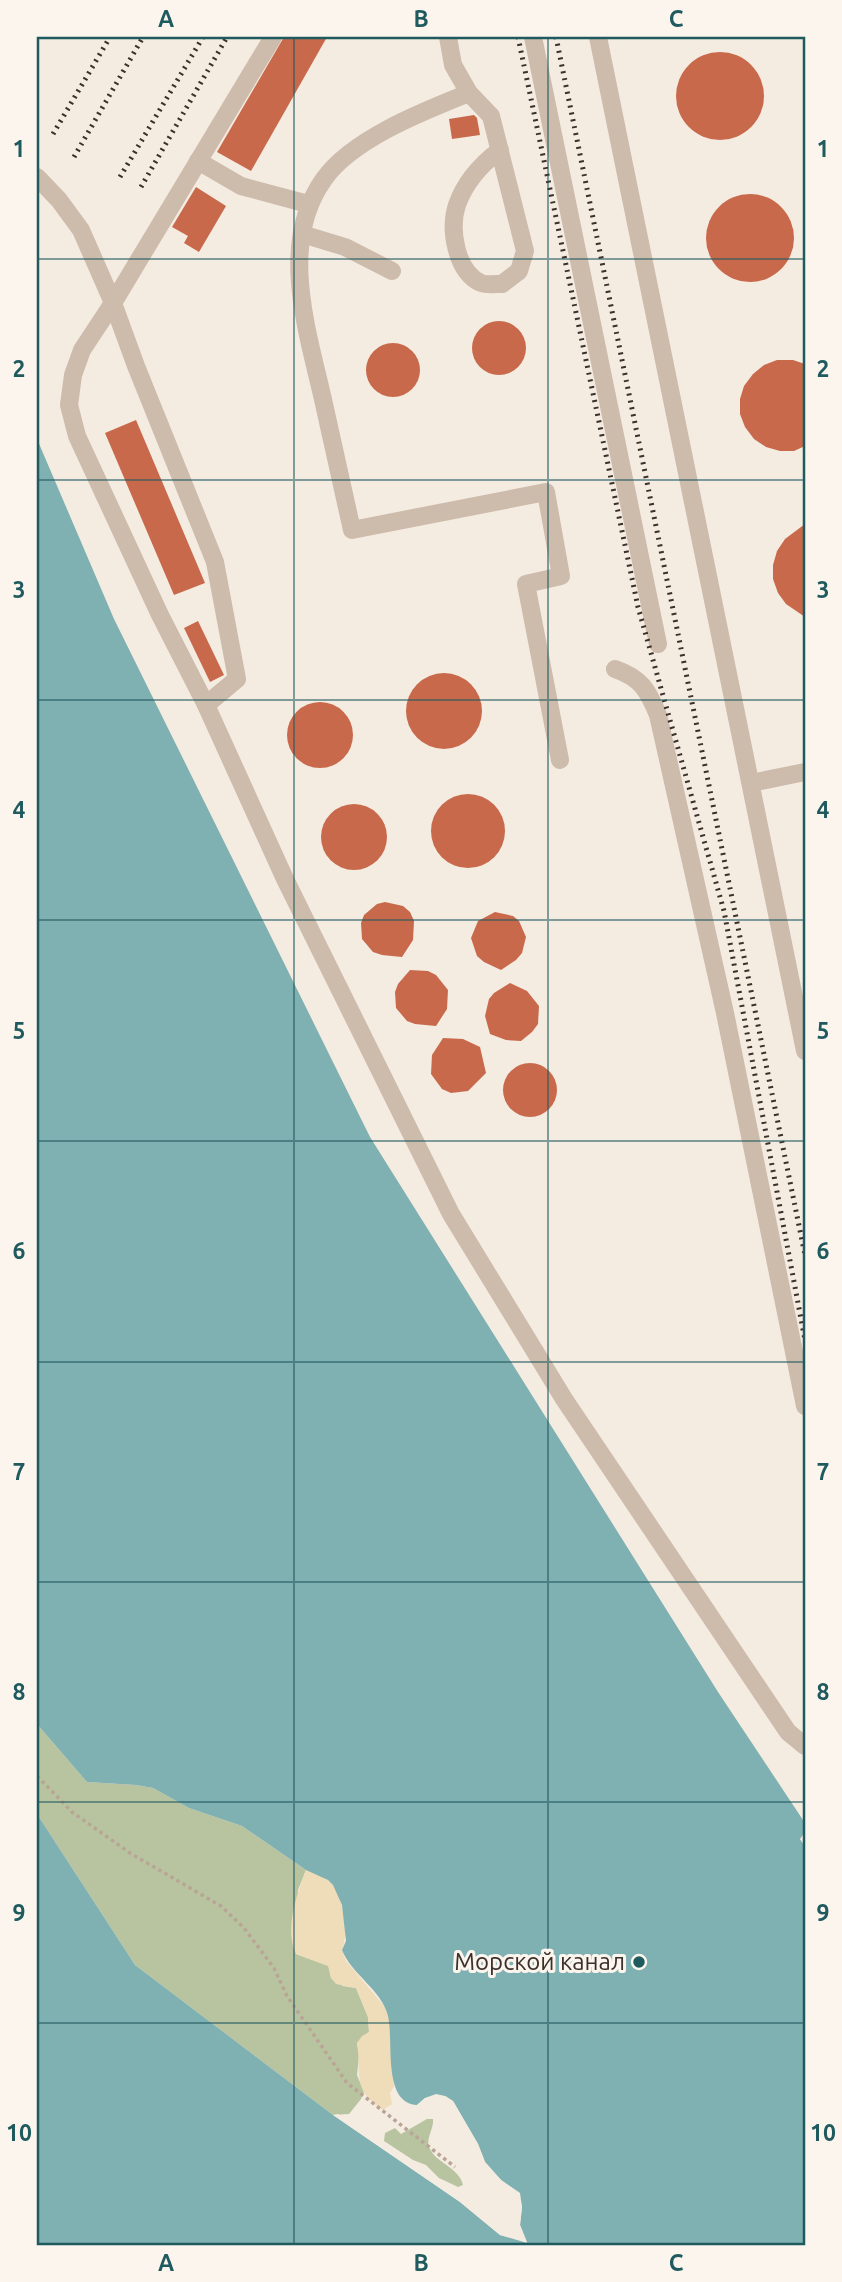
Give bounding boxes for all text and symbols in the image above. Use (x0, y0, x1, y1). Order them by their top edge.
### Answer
text: A (158, 6, 174, 31)
text: B (413, 6, 429, 31)
text: C (669, 6, 684, 31)
text: 1 (13, 136, 25, 161)
text: 1 (817, 136, 829, 161)
text: 2 (13, 356, 25, 381)
text: 2 (817, 356, 829, 381)
text: 3 (13, 577, 25, 602)
text: 3 (817, 577, 829, 602)
text: 4 (13, 797, 26, 822)
text: 4 (817, 797, 830, 822)
text: 5 (13, 1018, 25, 1043)
text: 5 (817, 1018, 829, 1043)
text: 6 (13, 1238, 26, 1263)
text: 6 (817, 1238, 830, 1263)
text: 7 (13, 1459, 25, 1484)
text: 7 (817, 1459, 829, 1484)
text: 8 (13, 1679, 25, 1704)
text: 8 (817, 1679, 829, 1704)
text: 9 (13, 1900, 25, 1925)
text: 9 (817, 1900, 829, 1925)
place label: Морской канал (454, 1948, 625, 1975)
marker: Морской канал (631, 1954, 647, 1970)
text: 10 (6, 2120, 32, 2145)
text: 10 (810, 2120, 836, 2145)
text: A (158, 2250, 174, 2275)
text: B (413, 2250, 429, 2275)
text: C (669, 2250, 684, 2275)

